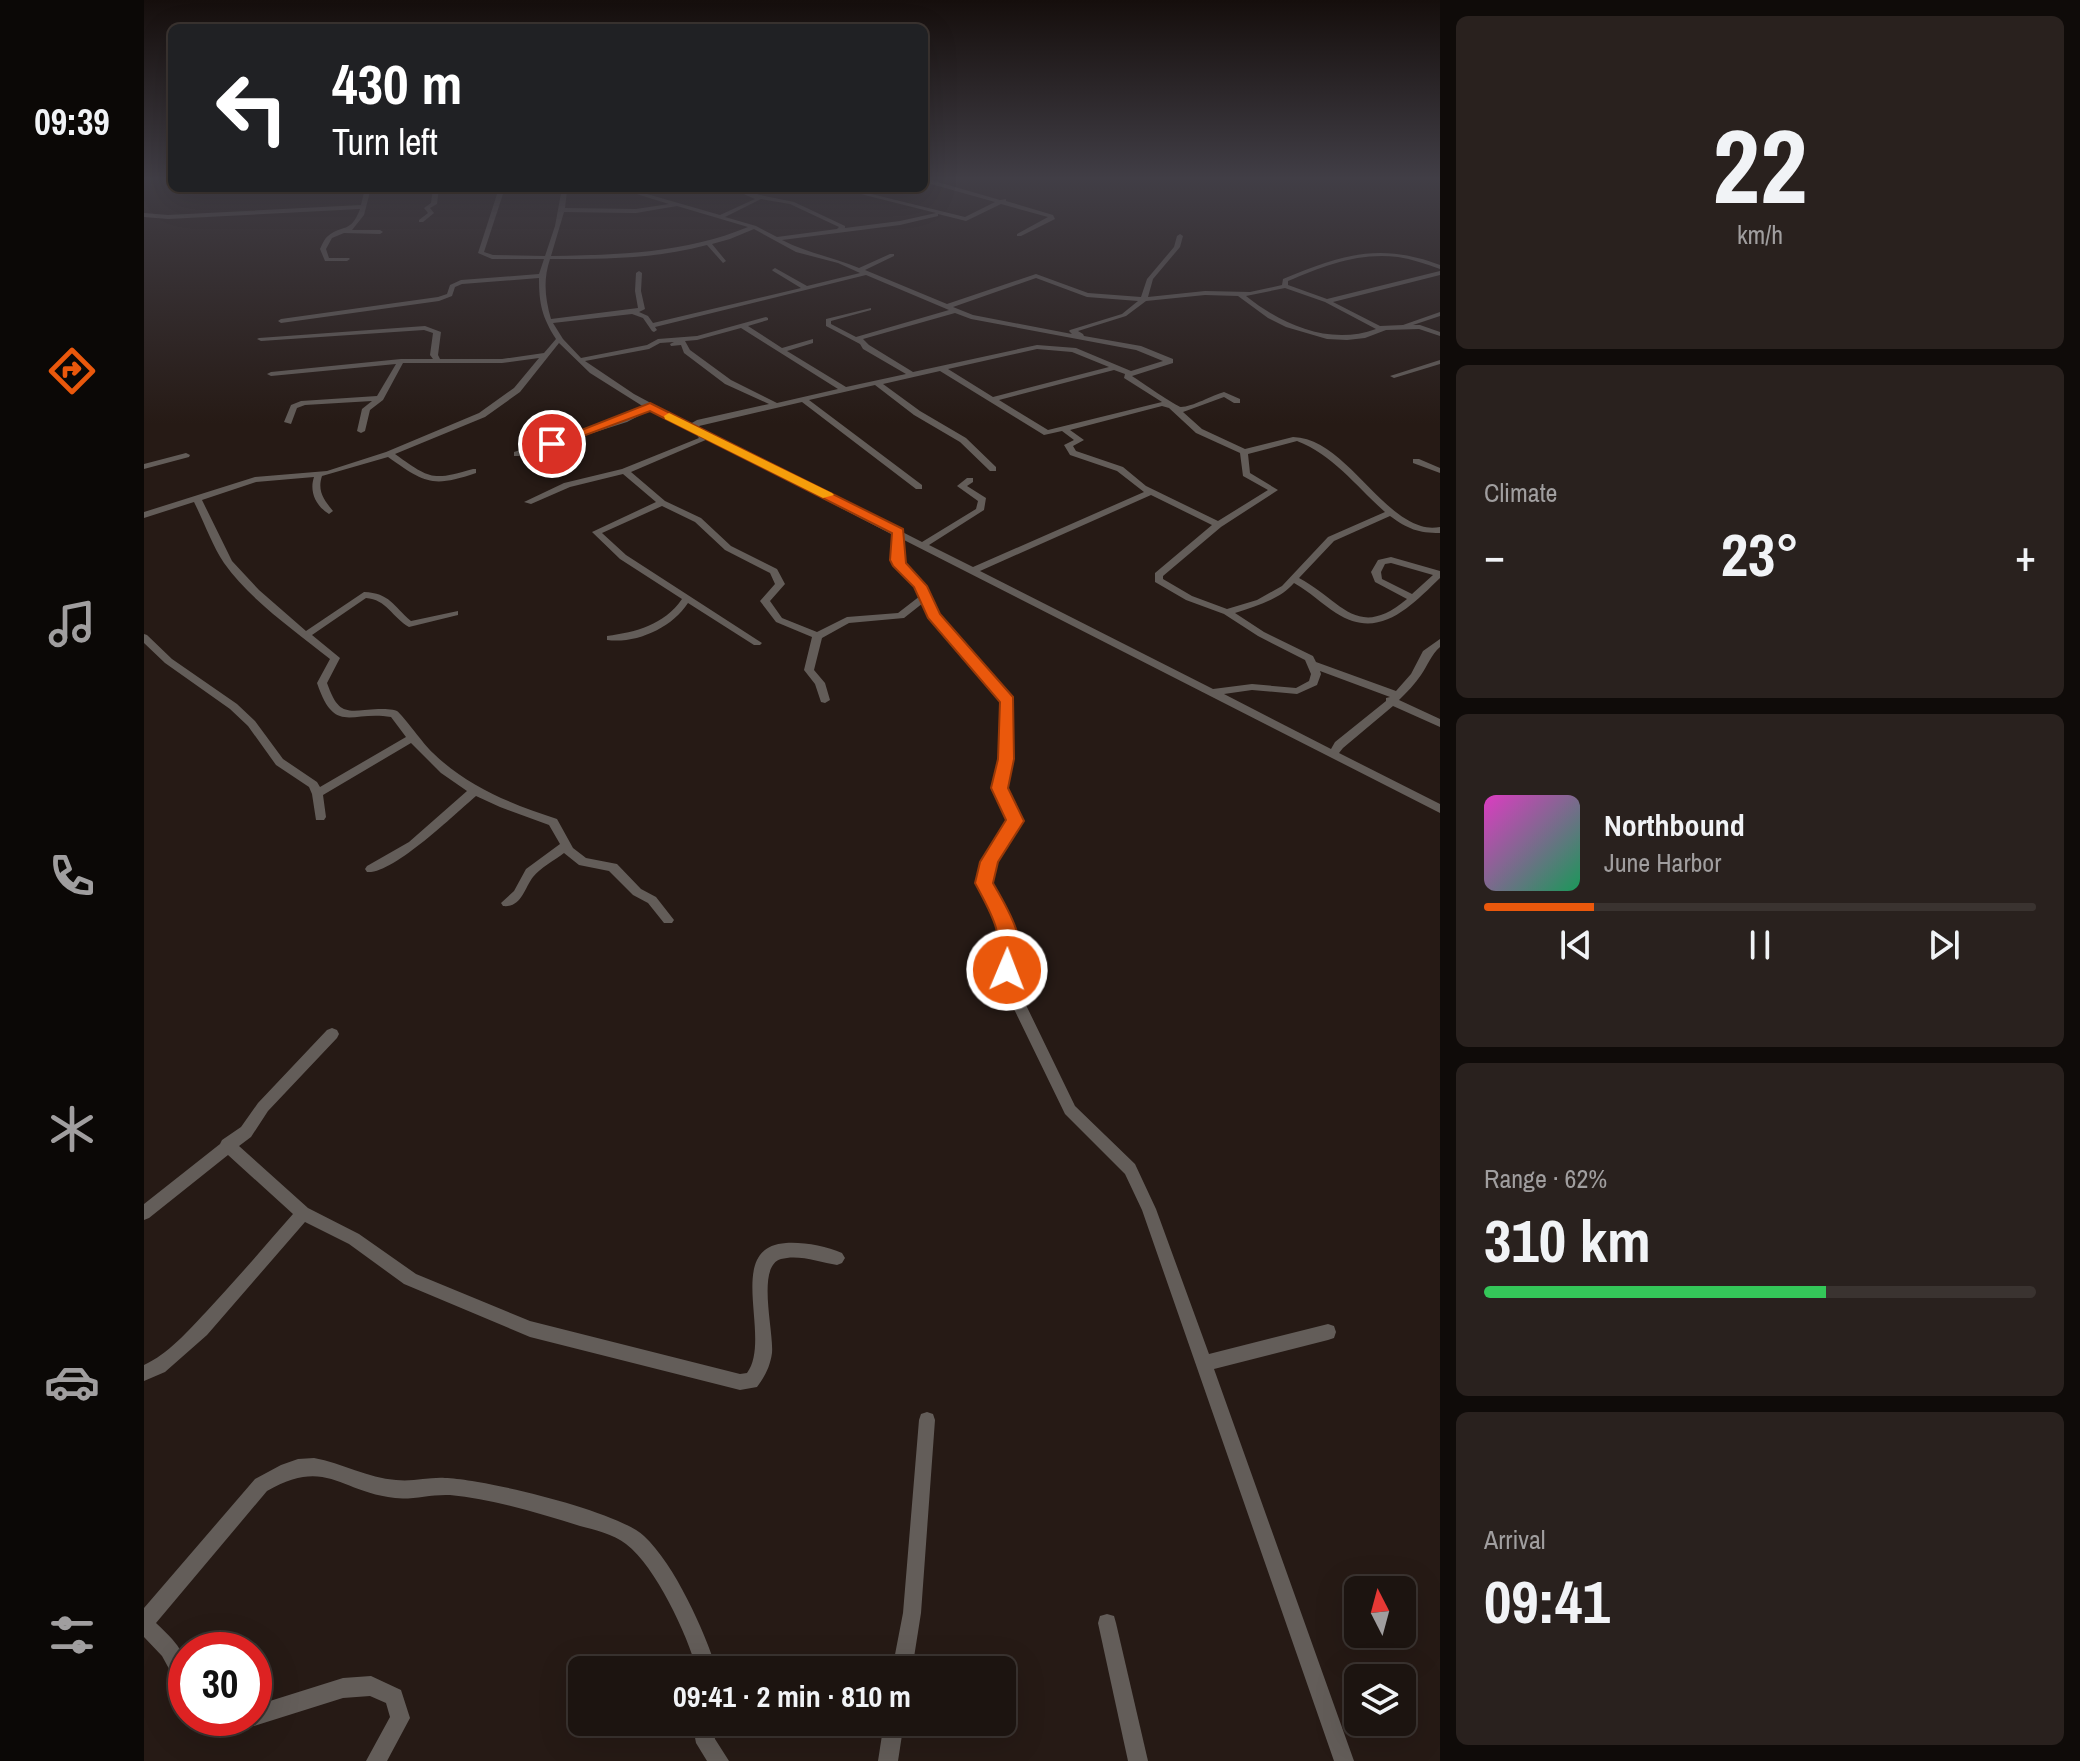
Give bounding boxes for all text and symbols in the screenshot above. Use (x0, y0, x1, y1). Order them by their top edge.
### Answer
text: 430 m (332, 46, 462, 121)
icon: left (200, 56, 304, 160)
text: 22 (1713, 95, 1807, 235)
text: 09:39 (34, 98, 110, 146)
text: Turn left (332, 118, 438, 166)
text: km/h (1737, 217, 1783, 252)
icon: directions (44, 343, 100, 399)
pin (518, 410, 586, 478)
icon: arrive (530, 422, 574, 466)
text: Climate (1484, 475, 1557, 510)
text: 23° (1721, 514, 1799, 595)
text: − (1484, 525, 1505, 585)
text: + (2015, 525, 2036, 585)
icon: music (44, 596, 100, 652)
text: Northbound (1604, 805, 1745, 845)
text: June Harbor (1604, 845, 1721, 880)
icon: phone (44, 848, 100, 904)
icon: previous (1554, 923, 1598, 967)
icon: pause (1738, 923, 1782, 967)
icon: next (1922, 923, 1966, 967)
position arrow (965, 928, 1049, 1012)
icon: climate (44, 1101, 100, 1157)
text: Range · 62% (1484, 1161, 1607, 1196)
text: 310 km (1484, 1200, 1651, 1281)
icon: car (44, 1354, 100, 1410)
text: Arrival (1484, 1522, 1546, 1557)
text: 09:41 (1484, 1561, 1610, 1642)
north arrow (1344, 1576, 1416, 1648)
map controls (1344, 1576, 1416, 1736)
icon: filters (44, 1607, 100, 1663)
speed limit sign: 30 (168, 1632, 272, 1736)
button: layers (1344, 1664, 1416, 1736)
text: 09:41 · 2 min · 810 m (673, 1676, 911, 1716)

